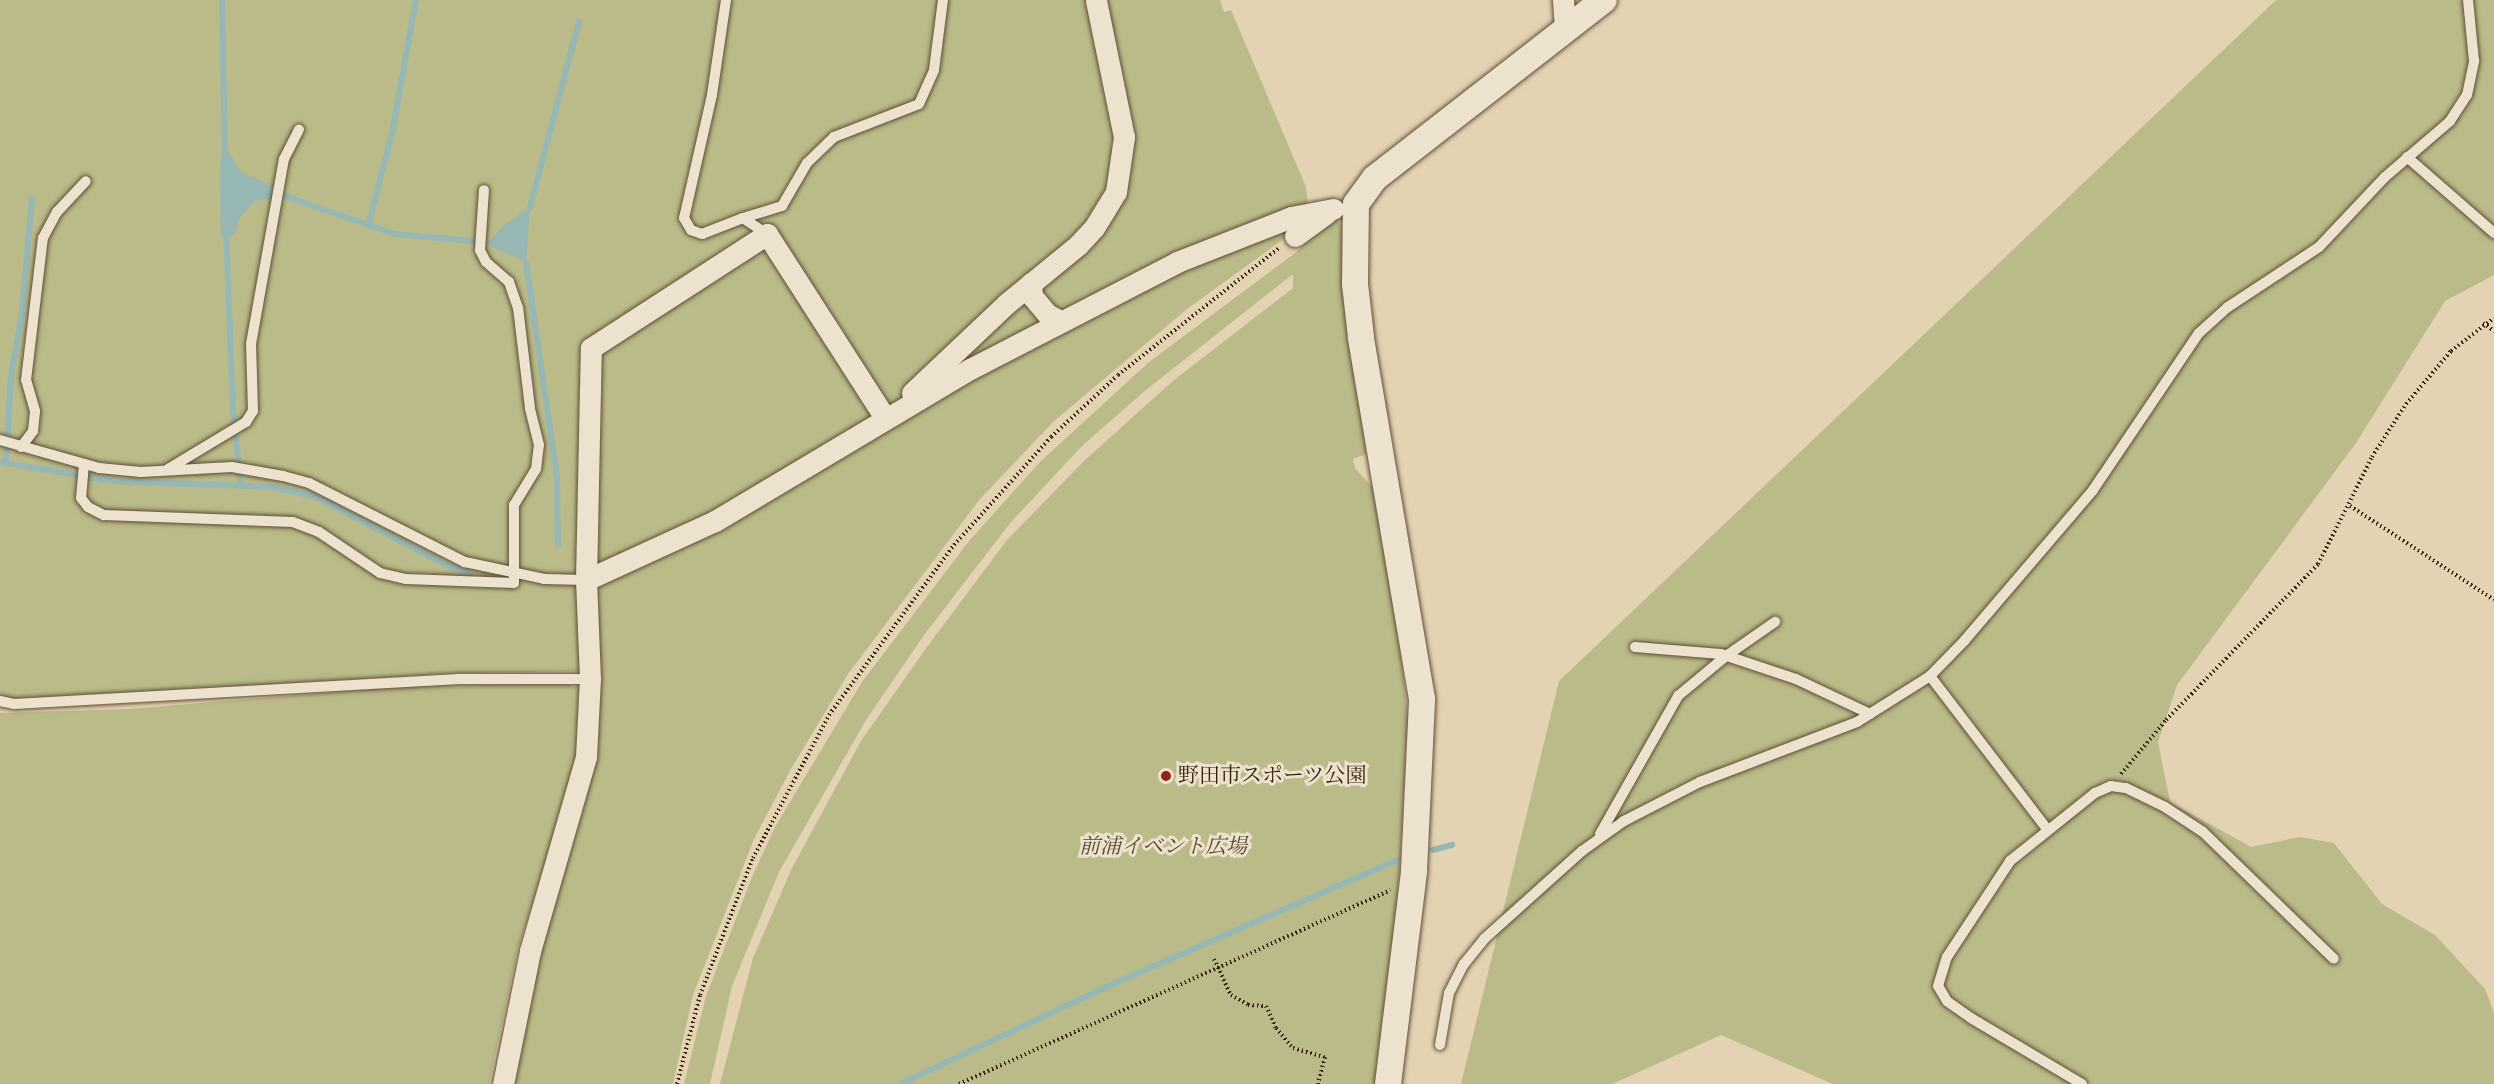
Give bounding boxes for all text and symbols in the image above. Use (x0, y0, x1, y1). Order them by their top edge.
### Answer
place label: 野田市スポーツ公園 (1178, 763, 1367, 789)
marker: 野田市スポーツ公園 (1159, 769, 1173, 783)
park label: 前浦イベント広場 (1079, 834, 1247, 860)

